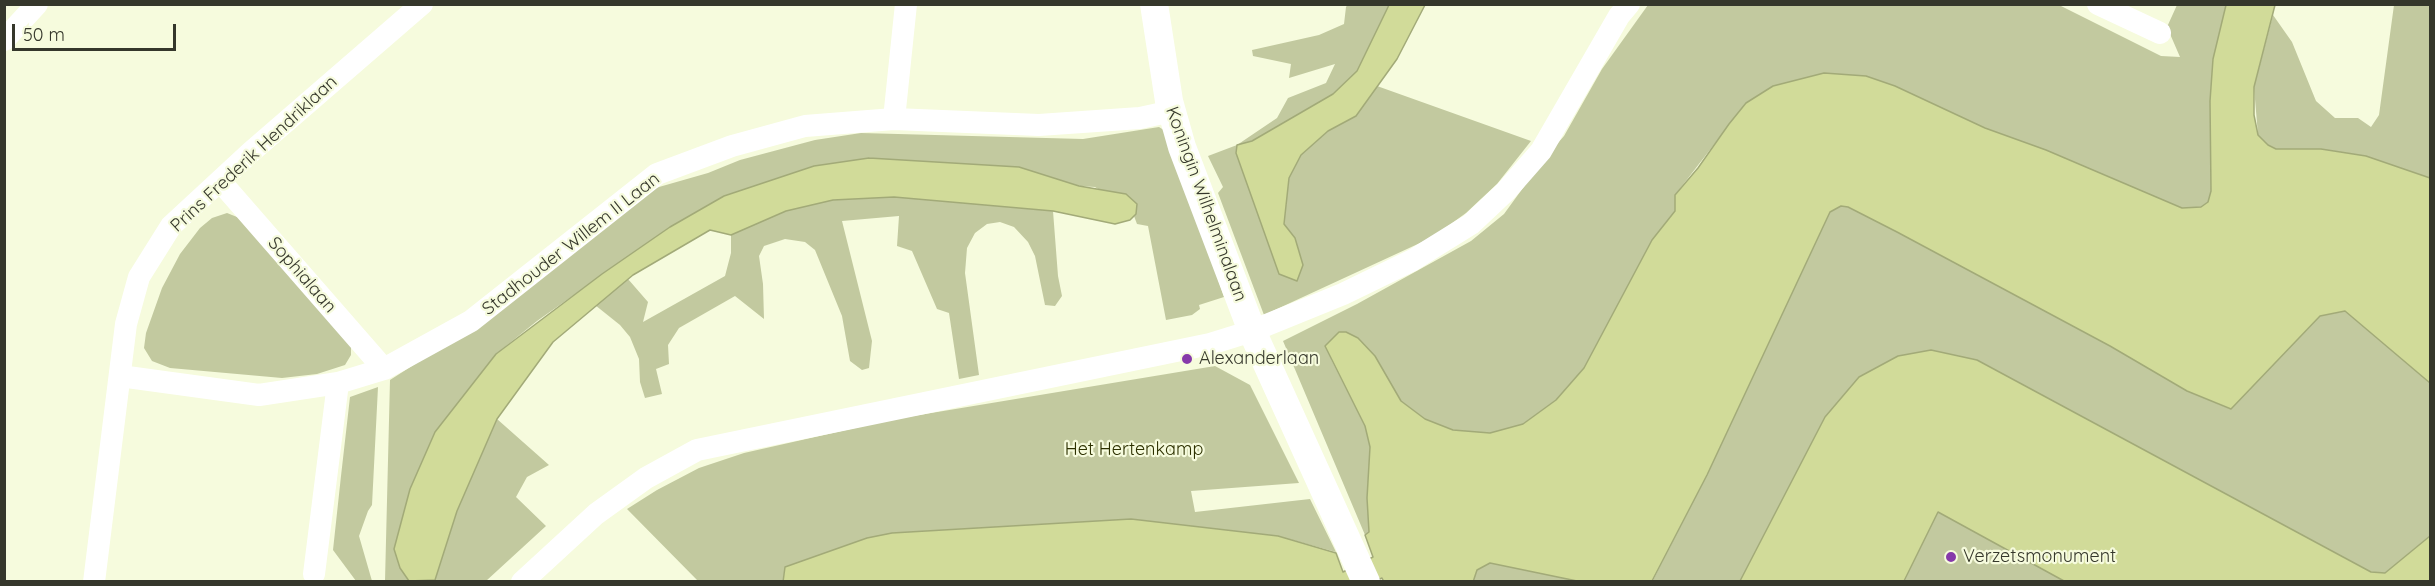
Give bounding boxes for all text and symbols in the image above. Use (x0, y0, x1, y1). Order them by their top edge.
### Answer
scale bar (15, 12, 178, 50)
text: 50 m (23, 23, 65, 46)
street label: Prins Frederik Hendriklaan (166, 71, 342, 237)
street label: Koningin Wilhelminalaan (1161, 104, 1251, 304)
street label: Stadhouder Willem II Laan (478, 168, 664, 320)
street label: Sophialaan (263, 233, 341, 317)
place label: Alexanderlaan (1199, 348, 1319, 370)
marker: Alexanderlaan (1180, 352, 1194, 366)
park label: Het Hertenkamp (1065, 439, 1203, 461)
place label: Verzetsmonument (1963, 546, 2116, 568)
marker: Verzetsmonument (1944, 550, 1958, 564)

